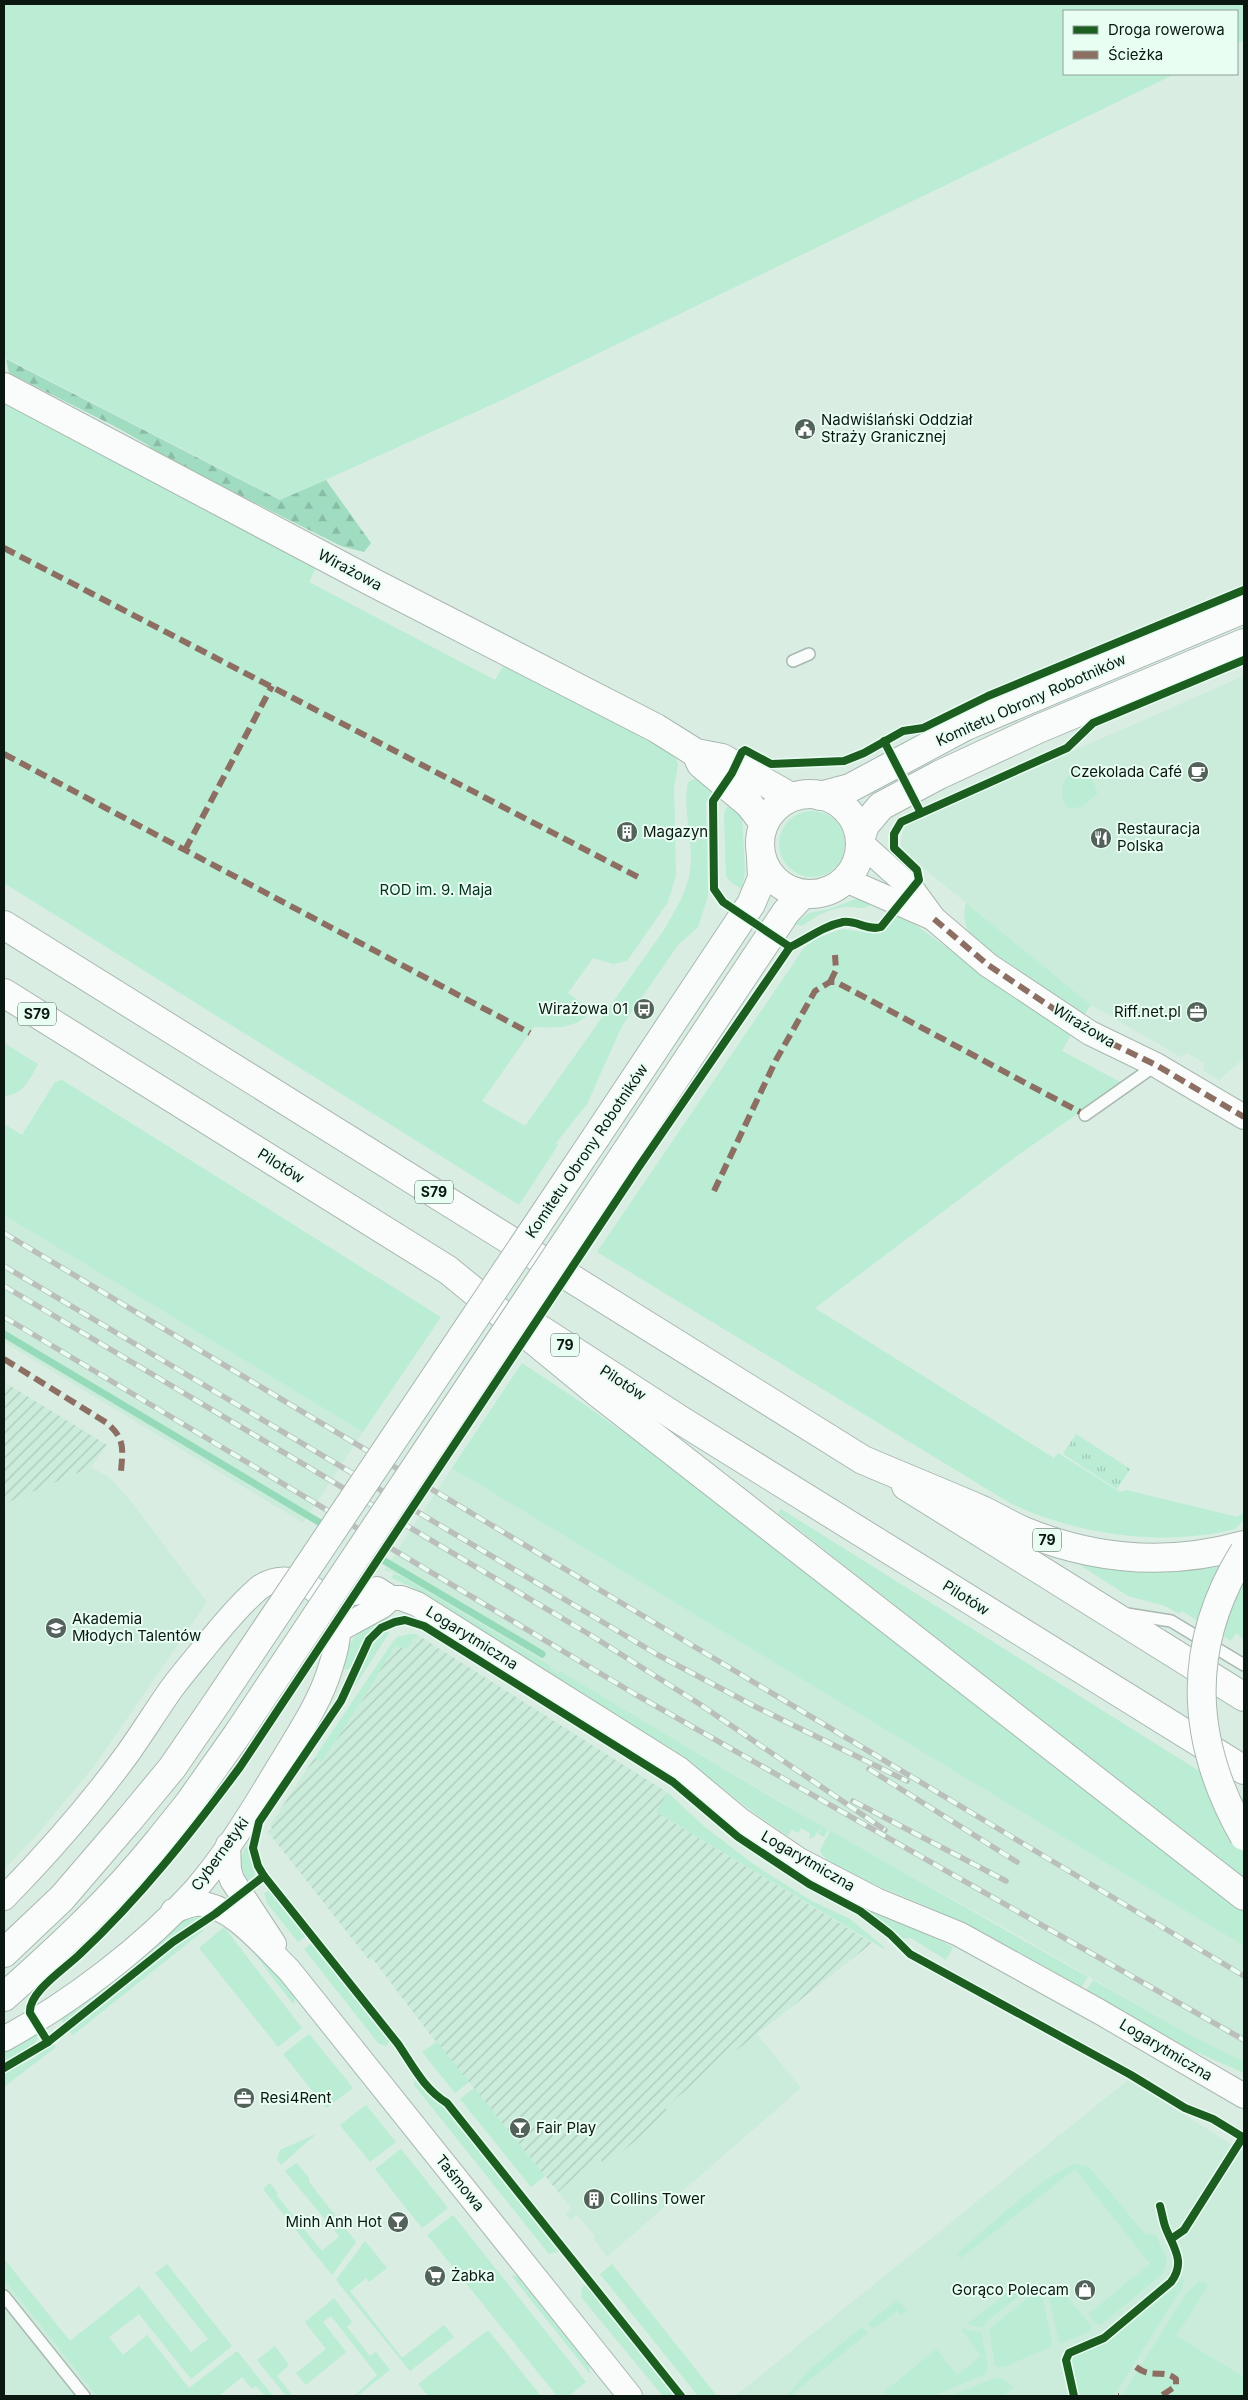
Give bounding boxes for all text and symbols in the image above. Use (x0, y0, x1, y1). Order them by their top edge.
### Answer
legend (1063, 10, 1238, 75)
text: Droga rowerowa (1108, 20, 1225, 39)
text: Ścieżka (1108, 45, 1163, 64)
place label: Nadwiślański Oddział Straży Granicznej (821, 410, 973, 446)
public building icon: Nadwiślański Oddział Straży Granicznej (793, 417, 817, 441)
street label: Wirażowa (315, 545, 386, 594)
street label: Komitetu Obrony Robotników (933, 649, 1129, 750)
cafe icon: Czekolada Café (1186, 760, 1210, 784)
place label: Czekolada Café (1070, 762, 1182, 781)
place label: Restauracja Polska (1117, 819, 1200, 855)
building icon: Magazyn (615, 820, 639, 844)
place label: Magazyn (643, 822, 708, 841)
restaurant icon: Restauracja Polska (1089, 826, 1113, 850)
park label: ROD im. 9. Maja (380, 880, 492, 899)
bus stop icon: Wirażowa 01 (632, 997, 656, 1021)
place label: Wirażowa 01 (538, 999, 628, 1018)
street label: Wirażowa (1049, 999, 1119, 1052)
office icon: Riff.net.pl (1185, 1000, 1209, 1024)
road number: S79 (18, 1002, 56, 1026)
place label: Riff.net.pl (1114, 1002, 1181, 1021)
street label: Komitetu Obrony Robotników (521, 1060, 652, 1241)
street label: Pilotów (254, 1144, 308, 1187)
road number: S79 (415, 1180, 453, 1204)
road number: 79 (551, 1334, 579, 1356)
street label: Pilotów (596, 1361, 650, 1405)
road number: 79 (1033, 1528, 1061, 1552)
street label: Pilotów (939, 1576, 993, 1619)
street label: Logarytmiczna (423, 1602, 522, 1674)
place label: Akademia Młodych Talentów (72, 1609, 201, 1645)
school or university icon: Akademia Młodych Talentów (44, 1616, 68, 1640)
street label: Cybernetyki (187, 1813, 253, 1894)
street label: Logarytmiczna (758, 1826, 859, 1895)
street label: Logarytmiczna (1116, 2014, 1216, 2085)
office icon: Resi4Rent (232, 2086, 256, 2110)
place label: Resi4Rent (260, 2088, 331, 2107)
bar icon: Fair Play (508, 2116, 532, 2140)
place label: Fair Play (536, 2118, 597, 2137)
street label: Taśmowa (432, 2150, 489, 2215)
building icon: Collins Tower (582, 2187, 606, 2211)
place label: Collins Tower (610, 2189, 706, 2208)
bar icon: Minh Anh Hot (386, 2210, 410, 2234)
place label: Minh Anh Hot (286, 2212, 382, 2231)
supermarket icon: Żabka (423, 2264, 447, 2288)
place label: Żabka (451, 2266, 495, 2285)
shop icon: Gorąco Polecam (1073, 2278, 1097, 2302)
place label: Gorąco Polecam (952, 2280, 1069, 2299)

